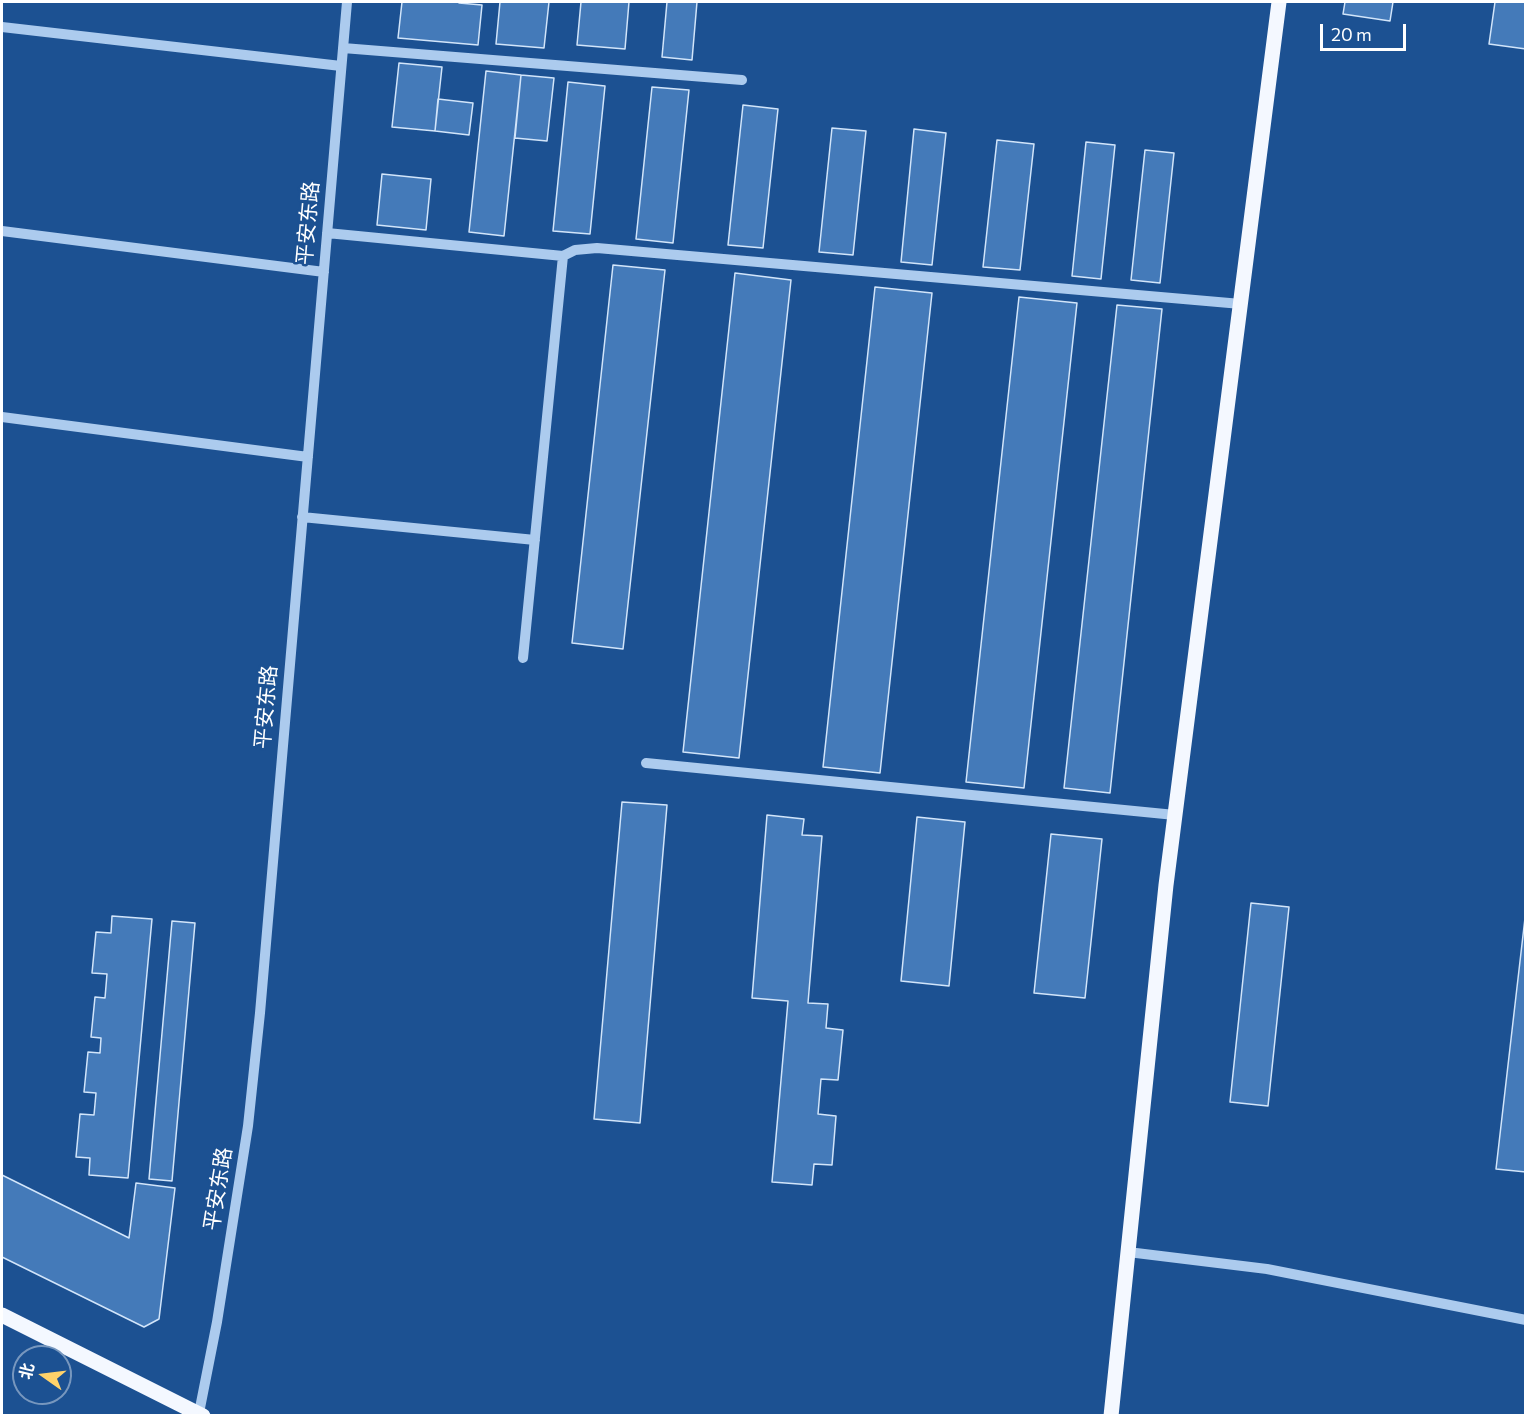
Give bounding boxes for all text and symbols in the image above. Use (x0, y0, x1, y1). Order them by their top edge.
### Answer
scale bar (1323, 12, 1408, 50)
text: 20 m (1331, 23, 1372, 45)
street label: 平安东路 (292, 180, 324, 266)
street label: 平安东路 (250, 664, 282, 750)
street label: 平安东路 (199, 1146, 237, 1232)
north arrow (12, 1345, 72, 1405)
text: 北 (15, 1361, 37, 1381)

